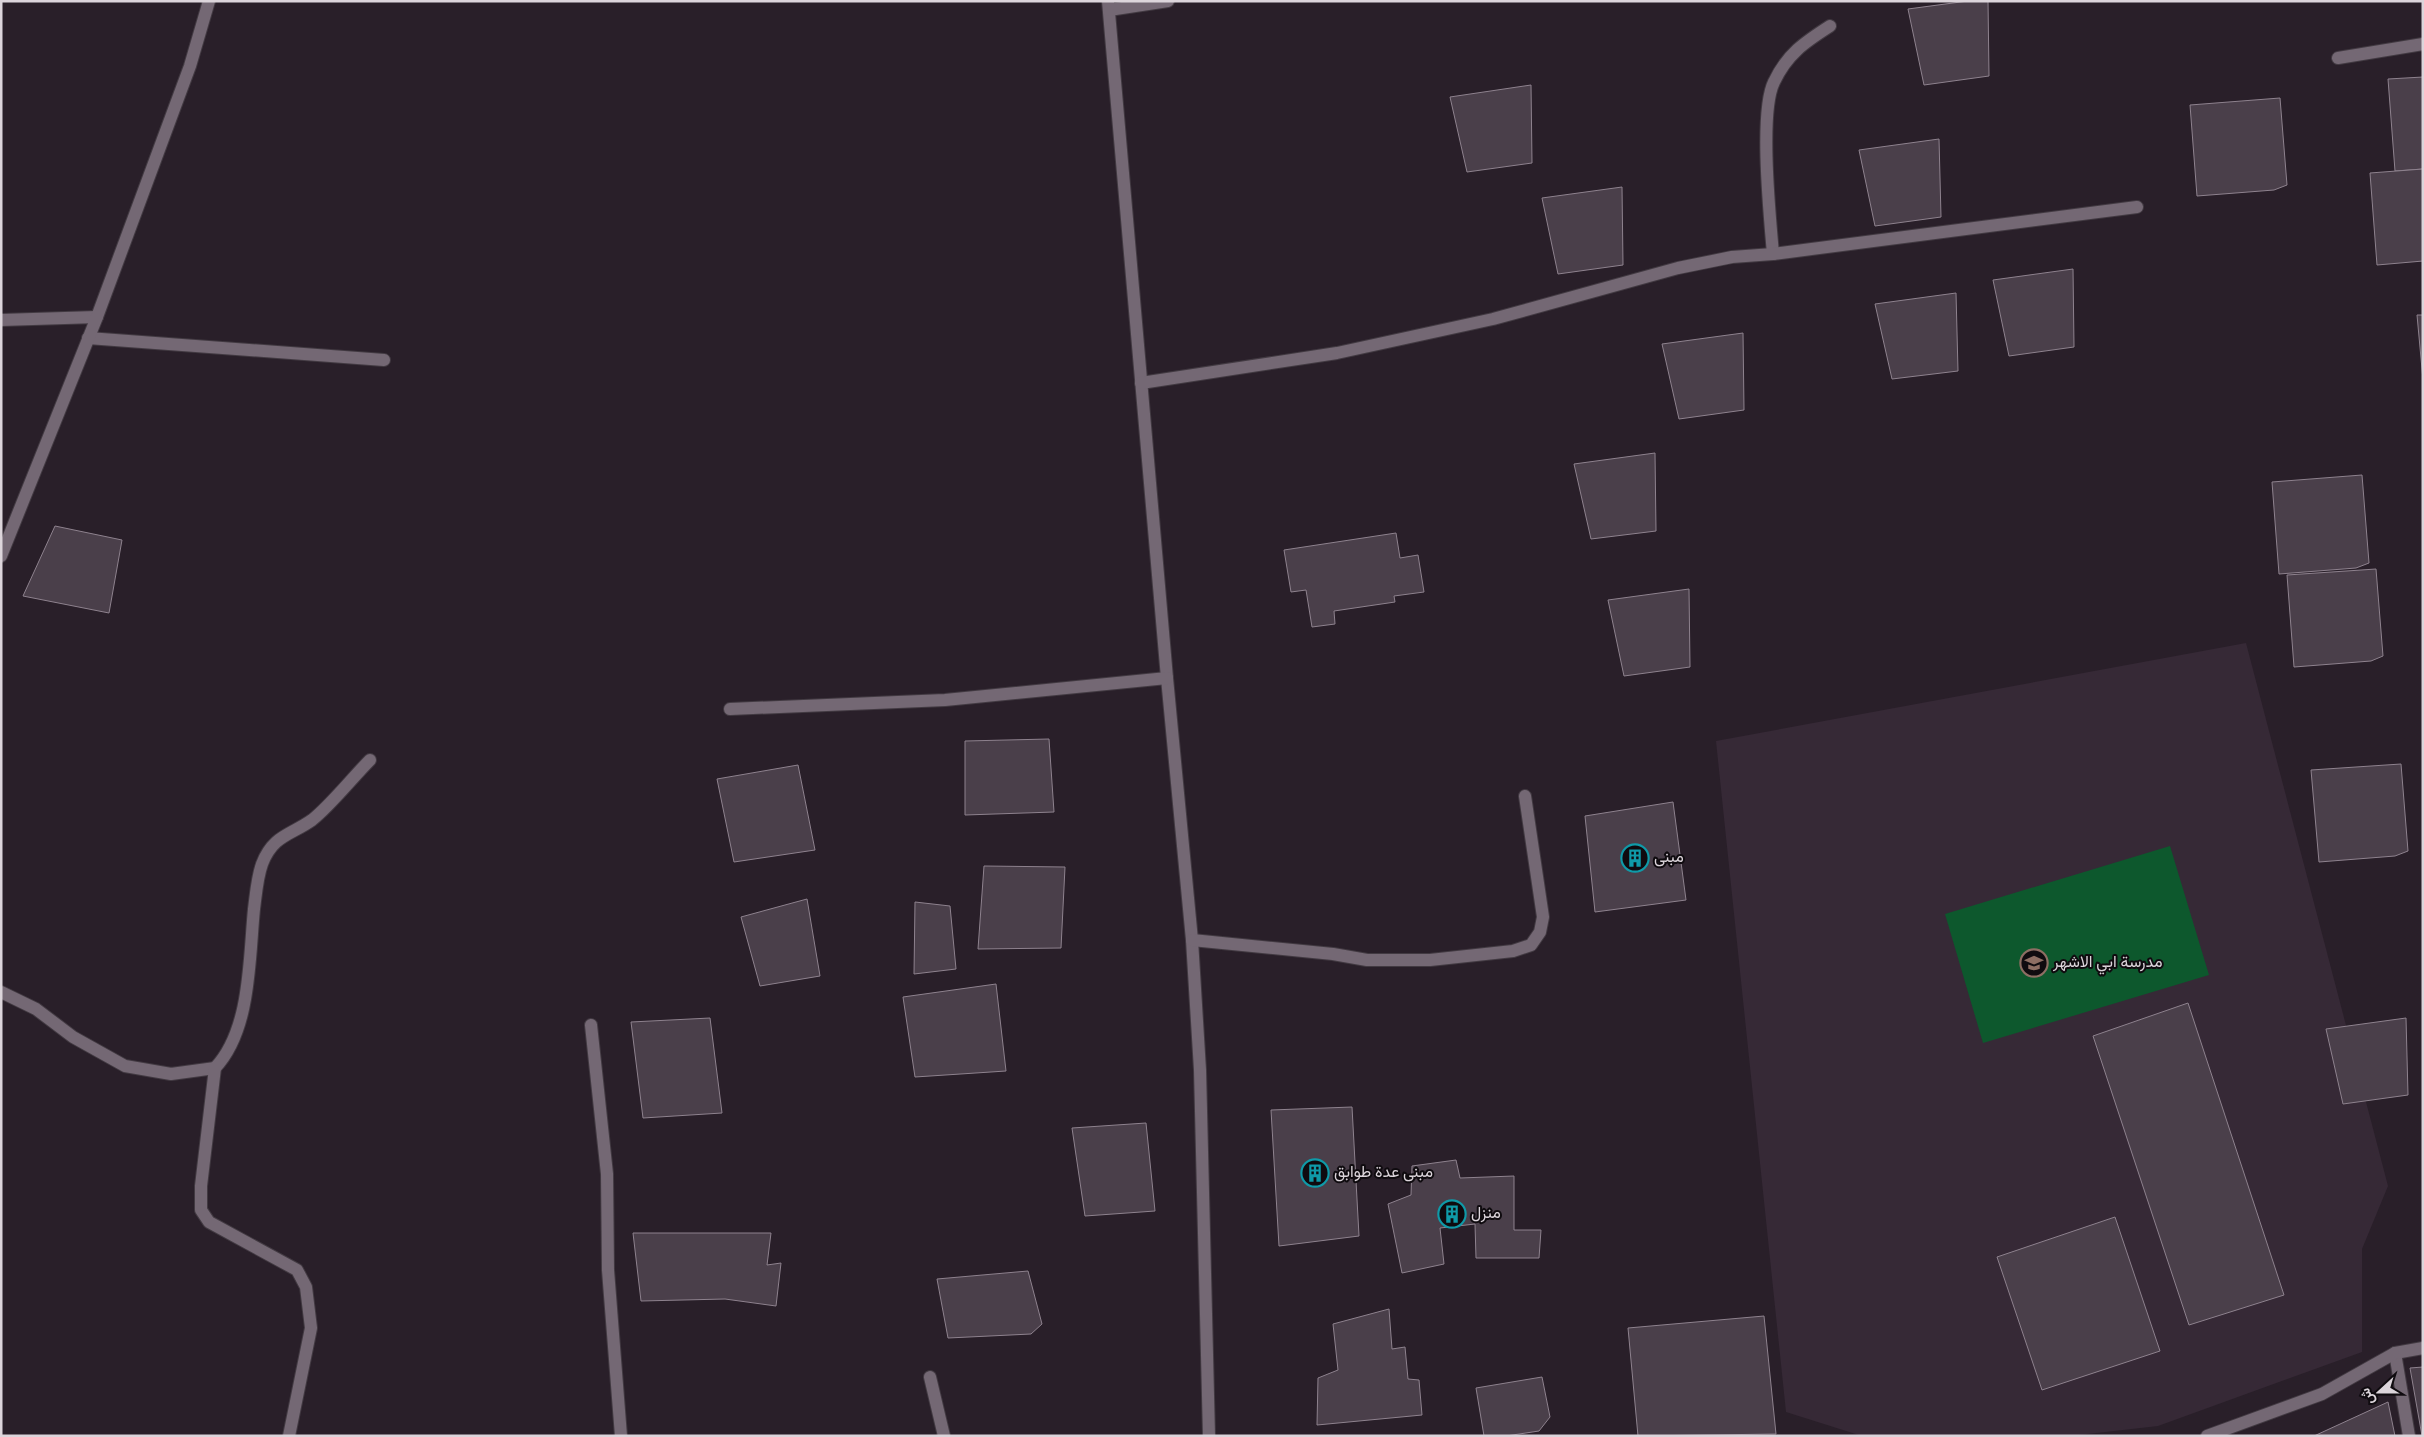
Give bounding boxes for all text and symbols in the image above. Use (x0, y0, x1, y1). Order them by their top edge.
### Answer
building icon: مبنى (1620, 843, 1650, 873)
place label: مبنى (1654, 848, 1684, 868)
school or university icon: مدرسة ابي الاشهر (2019, 948, 2049, 978)
place label: مدرسة ابي الاشهر (2052, 953, 2163, 975)
building icon: مبنى عدة طوابق (1300, 1158, 1330, 1188)
place label: مبنى عدة طوابق (1334, 1163, 1433, 1183)
building icon: منزل (1437, 1199, 1467, 1229)
place label: منزل (1471, 1204, 1501, 1224)
north arrow (2354, 1367, 2404, 1417)
text: ش (2357, 1385, 2379, 1407)

